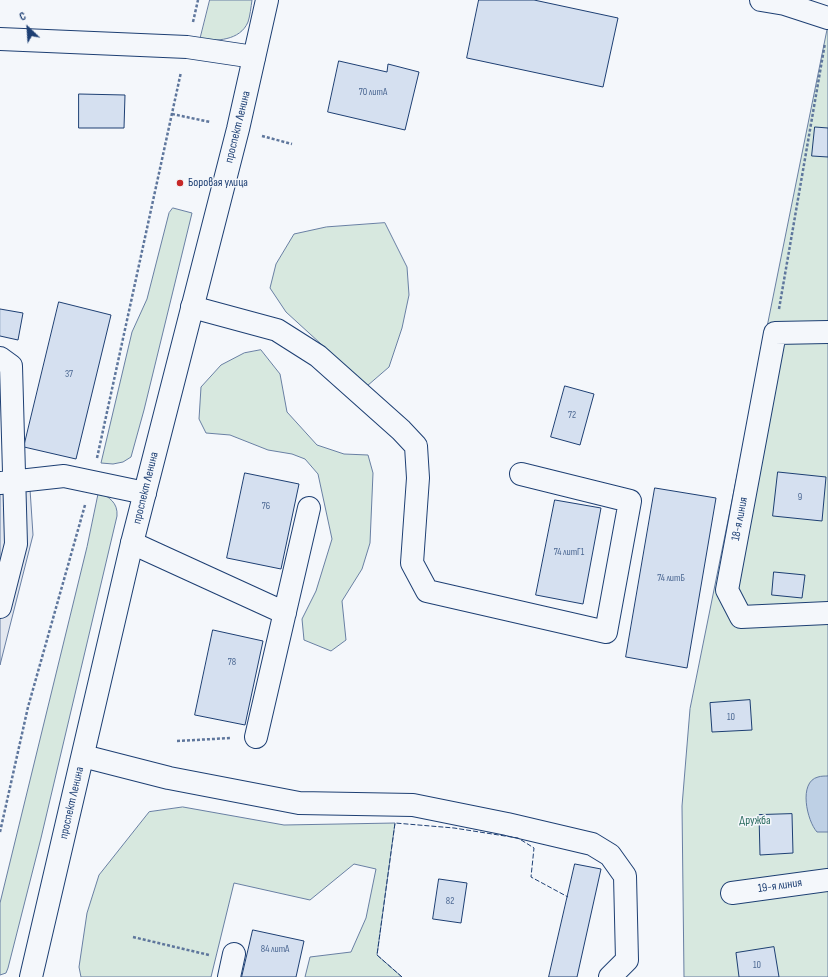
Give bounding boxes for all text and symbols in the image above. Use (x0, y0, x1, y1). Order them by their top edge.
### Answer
north arrow (8, 8, 48, 48)
text: С (17, 10, 28, 24)
house number: 70 литА (359, 86, 387, 98)
street label: проспект Ленина (222, 90, 254, 164)
place label: Боровая улица (188, 176, 248, 190)
marker: Боровая улица (175, 178, 185, 188)
house number: 37 (65, 368, 73, 380)
house number: 72 (568, 409, 576, 421)
street label: проспект Ленина (130, 451, 162, 525)
house number: 9 (798, 491, 802, 503)
street label: 18-я линия (729, 496, 751, 542)
house number: 76 (262, 500, 270, 512)
house number: 74 литГ1 (554, 546, 584, 558)
house number: 74 литБ (657, 572, 685, 584)
house number: 78 (228, 656, 236, 668)
house number: 10 (727, 711, 735, 723)
street label: проспект Ленина (57, 766, 87, 840)
park label: Дружба (739, 814, 771, 828)
street label: 19-я линия (757, 876, 803, 896)
house number: 82 (446, 895, 454, 907)
house number: 84 литА (261, 943, 289, 955)
house number: 10 (753, 959, 761, 971)

